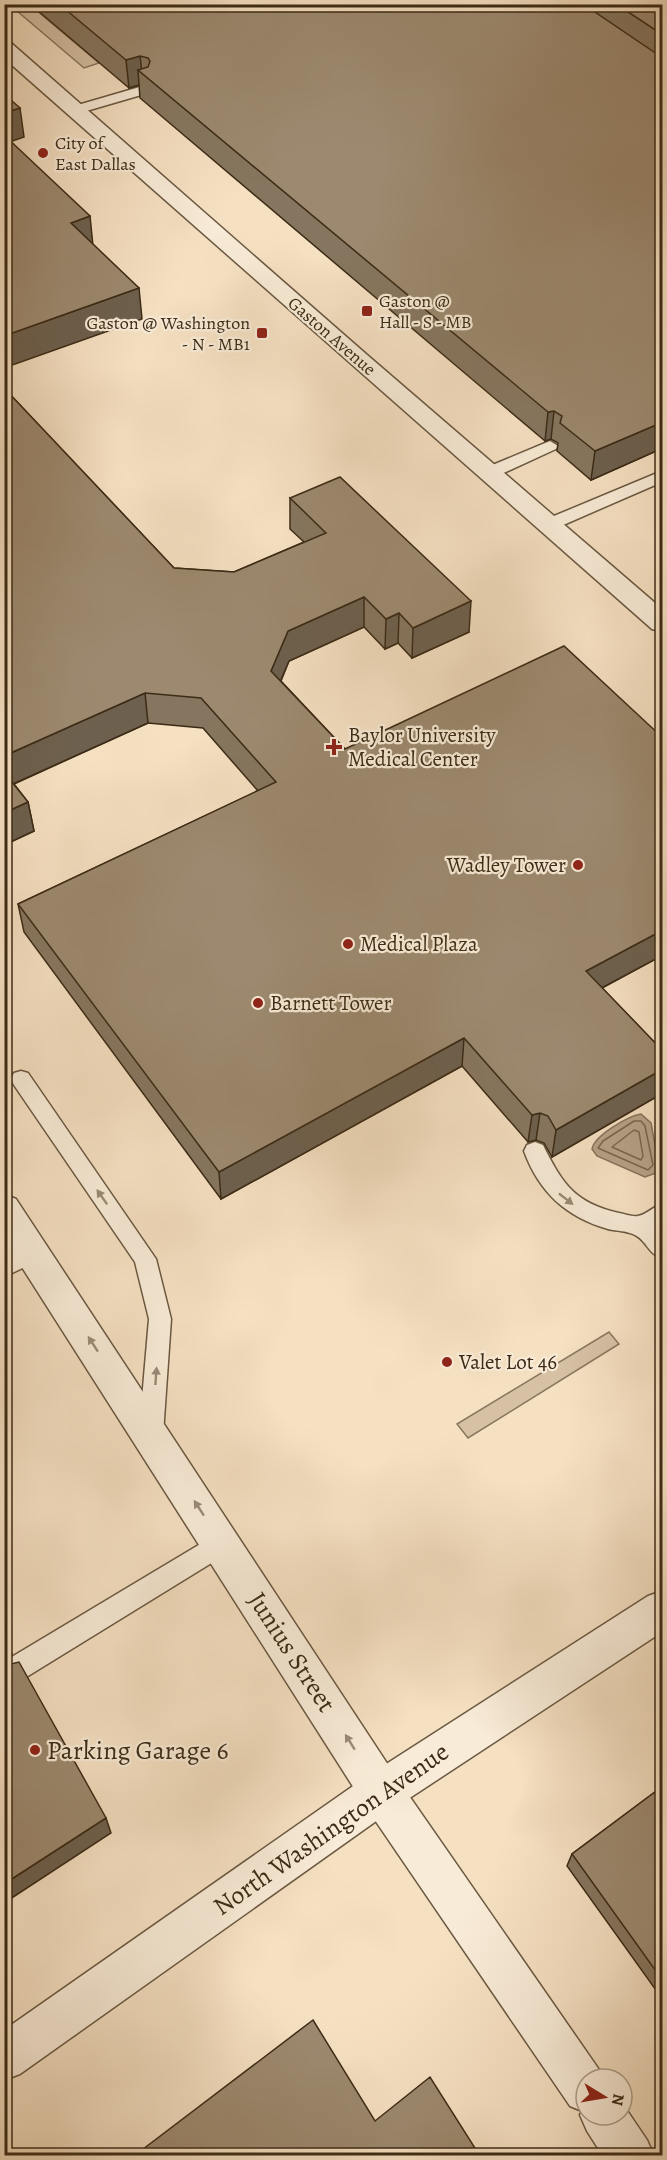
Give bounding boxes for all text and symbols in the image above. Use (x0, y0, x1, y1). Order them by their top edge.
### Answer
place label: City of East Dallas (55, 131, 136, 176)
marker: City of East Dallas (36, 146, 50, 160)
place label: Gaston @ Hall - S - MB (379, 289, 471, 334)
street label: Gaston Avenue (283, 291, 381, 381)
marker: Gaston @ Hall - S - MB (360, 304, 374, 318)
place label: Gaston @ Washington - N - MB1 (86, 311, 250, 356)
marker: Gaston @ Washington - N - MB1 (255, 326, 269, 340)
place label: Baylor University Medical Center (348, 721, 496, 773)
marker: Baylor University Medical Center (325, 738, 343, 756)
place label: Wadley Tower (446, 851, 566, 879)
marker: Wadley Tower (571, 858, 585, 872)
place label: Medical Plaza (360, 930, 478, 958)
marker: Medical Plaza (341, 937, 355, 951)
place label: Barnett Tower (270, 989, 392, 1017)
marker: Barnett Tower (251, 996, 265, 1010)
one-way arrow (96, 1189, 108, 1205)
one-way arrow (559, 1192, 574, 1204)
one-way arrow (87, 1336, 98, 1352)
place label: Valet Lot 46 (458, 1348, 557, 1376)
marker: Valet Lot 46 (440, 1355, 454, 1369)
one-way arrow (151, 1367, 161, 1386)
one-way arrow (193, 1500, 204, 1516)
street label: Junius Street (240, 1585, 344, 1719)
place label: Parking Garage 6 (47, 1733, 228, 1768)
street label: North Washington Avenue (206, 1734, 456, 1924)
one-way arrow (344, 1734, 355, 1751)
marker: Parking Garage 6 (28, 1743, 42, 1757)
north arrow (574, 2067, 634, 2127)
text: N (606, 2092, 630, 2108)

